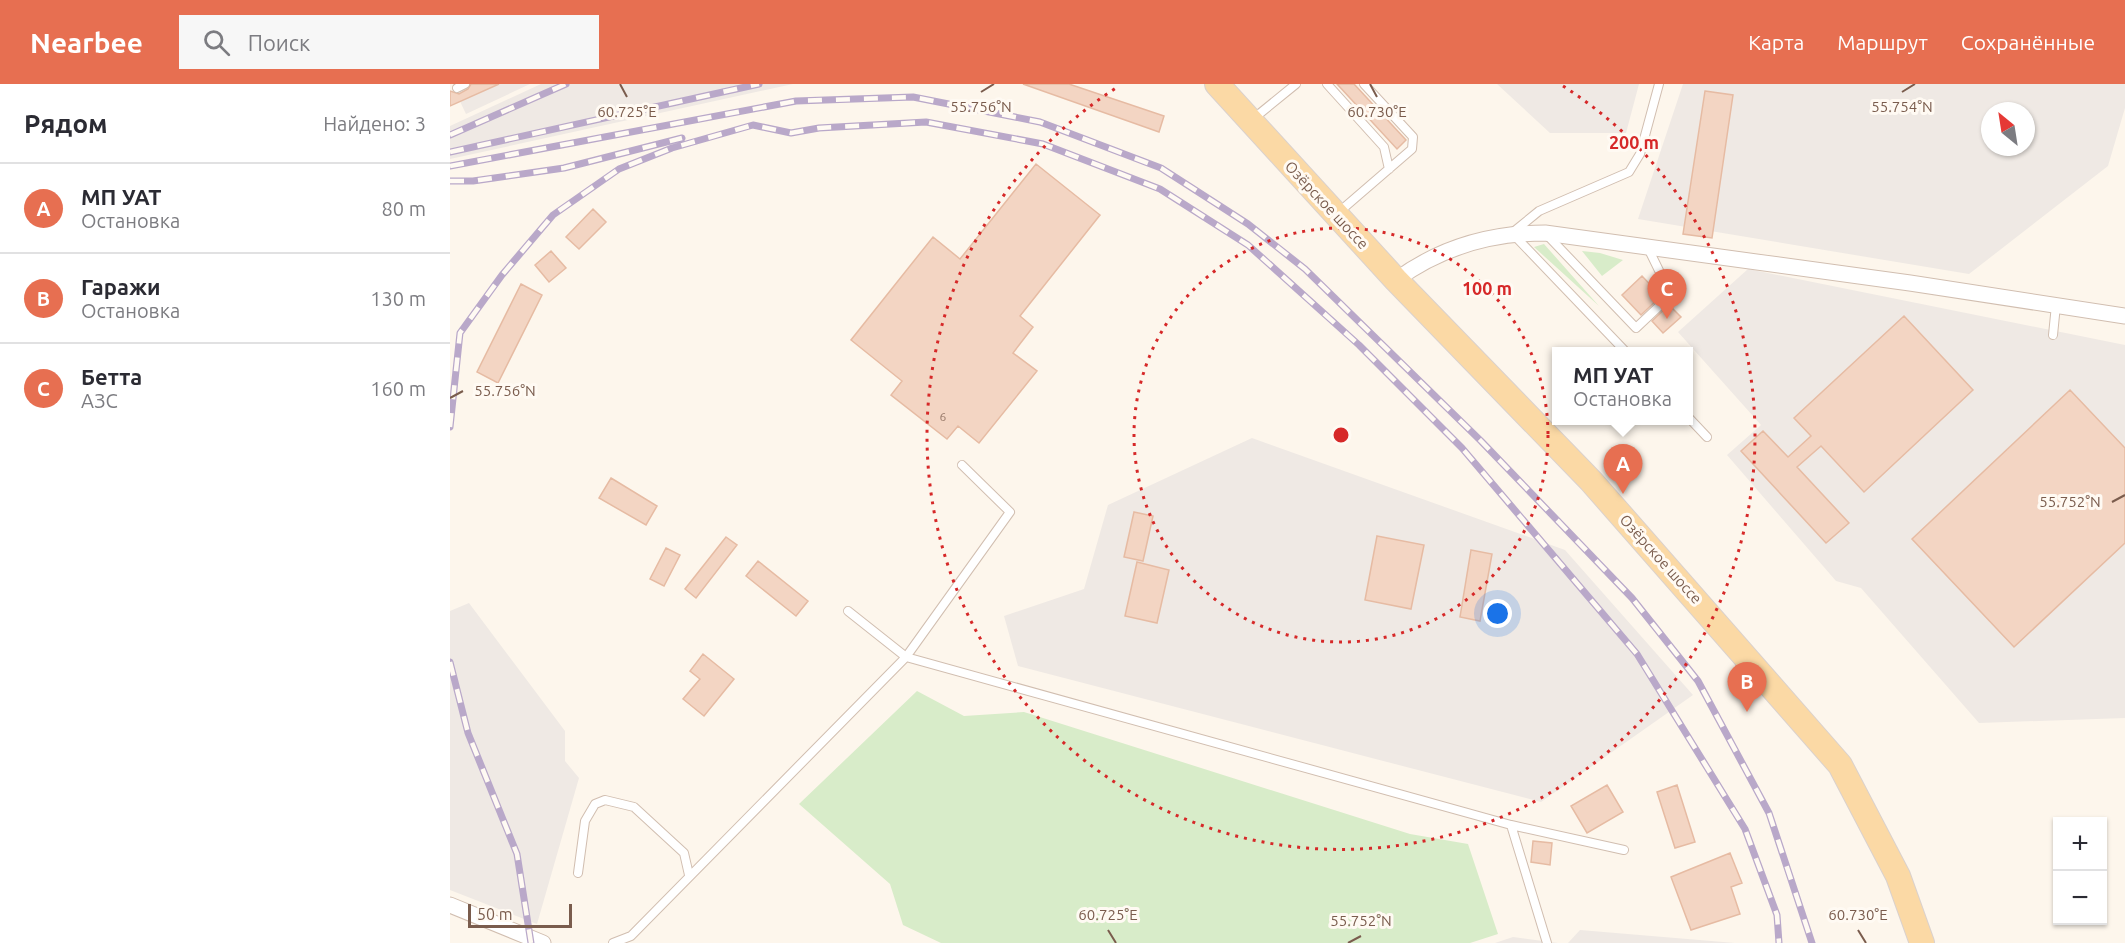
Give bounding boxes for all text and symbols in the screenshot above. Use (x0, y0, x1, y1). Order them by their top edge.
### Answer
search box (179, 15, 599, 69)
icon: search (200, 26, 233, 59)
text: Nearbee (30, 27, 143, 58)
text: Поиск (248, 30, 310, 55)
text: Карта (1748, 30, 1804, 54)
text: Маршрут (1837, 30, 1928, 54)
text: Сохранённые (1961, 30, 2095, 54)
text: 55.756°N (950, 98, 1012, 115)
text: 55.754°N (1871, 98, 1933, 115)
north arrow (1981, 102, 2035, 156)
text: 60.725°E (597, 103, 657, 120)
text: 60.730°E (1347, 103, 1407, 120)
text: Рядом (24, 109, 108, 138)
text: Найдено: 3 (323, 112, 426, 135)
text: 200 m (1609, 132, 1659, 152)
street label: Озёрское шоссе (1282, 158, 1372, 252)
text: МП УАТ (81, 184, 162, 209)
text: A (36, 197, 51, 220)
text: 80 m (382, 197, 426, 220)
text: Остановка (81, 209, 180, 232)
pin: C (1648, 270, 1686, 319)
text: Гаражи (81, 274, 160, 299)
text: 100 m (1462, 278, 1512, 298)
text: B (37, 287, 50, 310)
text: 130 m (370, 287, 426, 310)
text: Остановка (81, 299, 180, 322)
popup (1552, 347, 1693, 425)
text: МП УАТ (1573, 362, 1653, 387)
text: Бетта (81, 364, 142, 389)
text: C (37, 377, 50, 400)
text: 160 m (370, 377, 426, 400)
text: 55.756°N (474, 382, 536, 399)
text: Остановка (1573, 387, 1672, 410)
text: АЗС (81, 389, 118, 412)
house number: 6 (940, 410, 947, 423)
centre of rings (1331, 425, 1351, 445)
pin: A (1604, 444, 1642, 494)
text: 55.752°N (2039, 493, 2101, 510)
street label: Озёрское шоссе (1617, 511, 1705, 607)
your location (1483, 599, 1512, 628)
pin: B (1728, 662, 1766, 712)
map controls (2053, 817, 2107, 925)
button: + (2053, 817, 2107, 871)
button: − (2053, 871, 2107, 925)
scale bar (468, 901, 572, 928)
text: 50 m (477, 905, 513, 923)
text: 60.725°E (1078, 906, 1138, 923)
text: 60.730°E (1828, 906, 1888, 923)
text: 55.752°N (1330, 912, 1392, 929)

